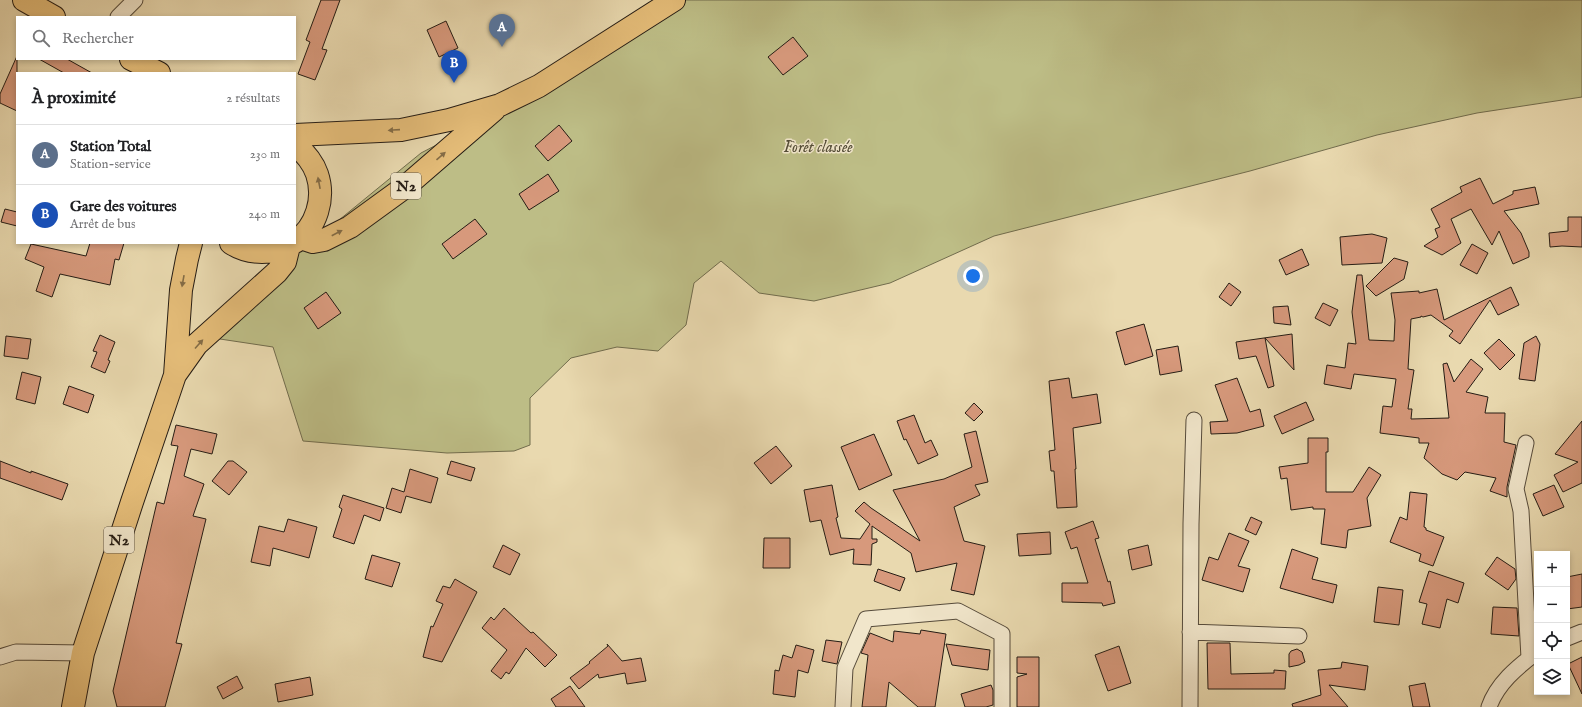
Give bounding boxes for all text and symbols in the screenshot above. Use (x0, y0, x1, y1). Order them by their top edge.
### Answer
pin: A (489, 14, 515, 47)
search box (16, 16, 296, 60)
icon: search (30, 27, 52, 49)
text: Rechercher (62, 29, 134, 48)
pin: B (441, 50, 467, 83)
text: À proximité (32, 88, 116, 109)
text: 2 résultats (226, 90, 280, 107)
one-way arrow (388, 127, 400, 134)
text: Station Total (70, 137, 151, 156)
park label: Forêt classée (783, 138, 853, 158)
text: A (41, 146, 49, 163)
text: 230 m (250, 146, 280, 163)
one-way arrow (436, 151, 446, 160)
text: Station-service (70, 156, 151, 173)
road number: N2 (391, 173, 421, 199)
one-way arrow (316, 177, 322, 190)
text: Gare des voitures (70, 197, 177, 216)
text: B (41, 206, 49, 223)
text: 240 m (248, 206, 280, 223)
text: Arrêt de bus (70, 216, 136, 233)
one-way arrow (332, 230, 343, 236)
your location (963, 266, 983, 286)
one-way arrow (180, 275, 186, 287)
one-way arrow (194, 339, 203, 349)
road number: N2 (104, 527, 134, 553)
map controls (1534, 551, 1570, 695)
button: + (1534, 551, 1570, 587)
button: − (1534, 587, 1570, 623)
button: locate (1534, 623, 1570, 659)
button: layers (1534, 659, 1570, 695)

